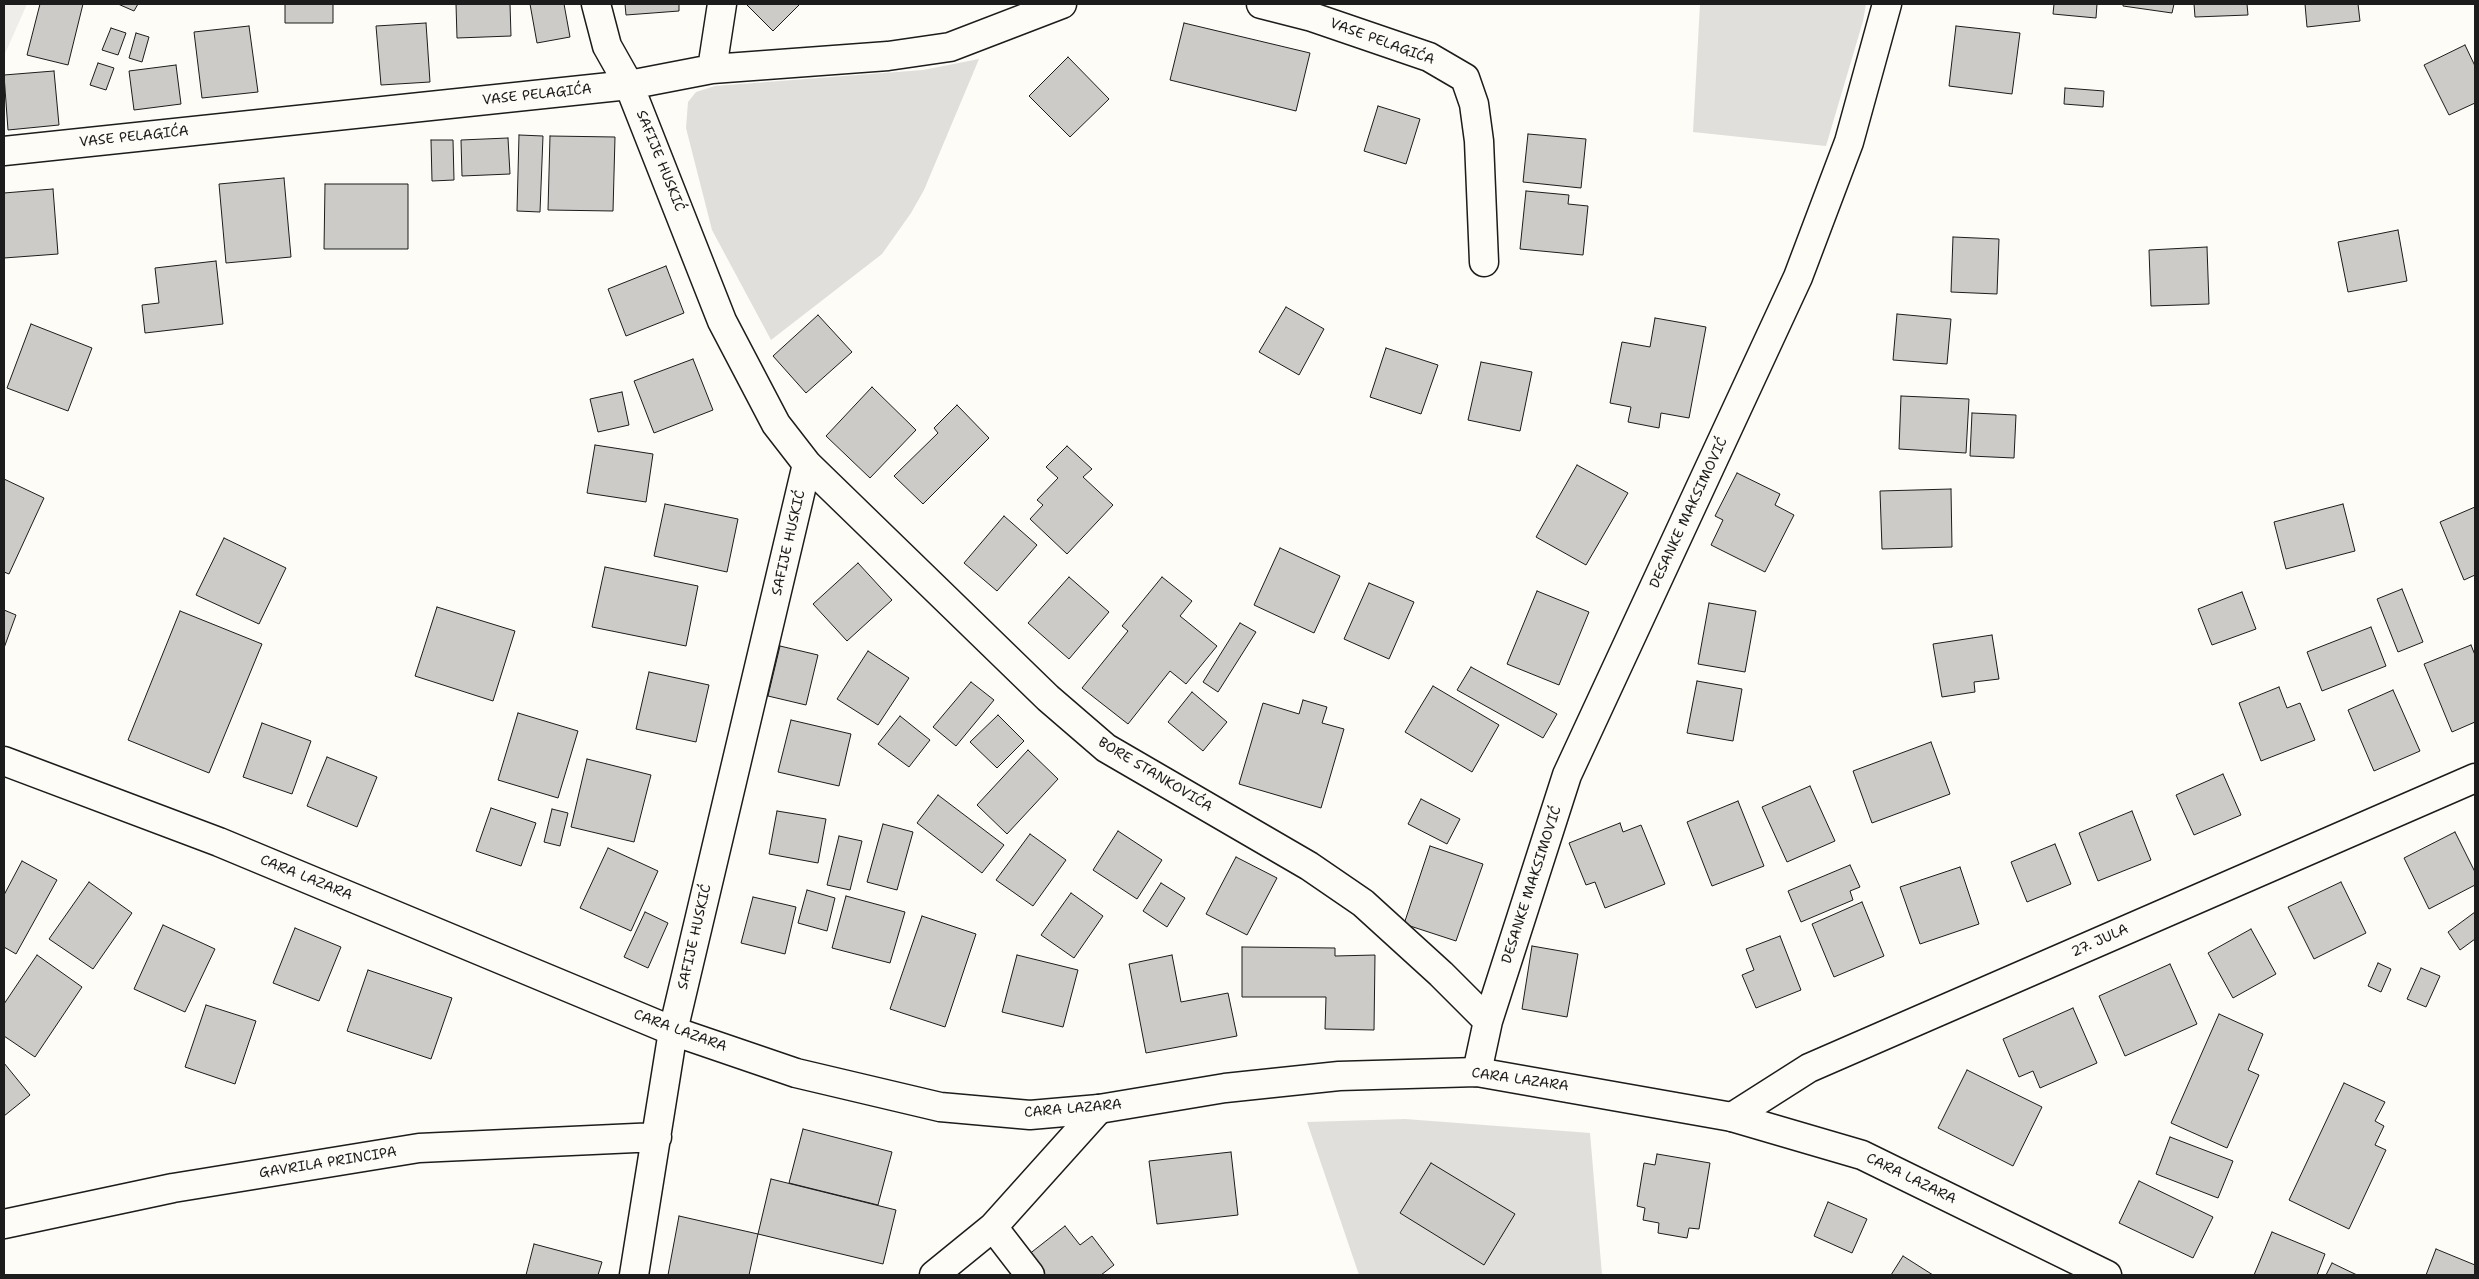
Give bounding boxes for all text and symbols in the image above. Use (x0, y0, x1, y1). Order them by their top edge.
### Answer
street label: VASE PELAGIĆA (1327, 15, 1437, 69)
street label: VASE PELAGIĆA (481, 81, 593, 109)
street label: SAFIJE HUSKIĆ (632, 108, 688, 214)
street label: VASE PELAGIĆA (78, 123, 190, 151)
street label: DESANKE MAKSIMOVIĆ (1647, 435, 1731, 591)
street label: SAFIJE HUSKIĆ (769, 489, 809, 597)
street label: BORE STANKOVIĆA (1095, 734, 1215, 816)
street label: DESANKE MAKSIMOVIĆ (1499, 804, 1565, 966)
street label: CARA LAZARA (257, 852, 355, 904)
street label: SAFIJE HUSKIĆ (675, 883, 715, 991)
street label: 27. JULA (2069, 921, 2131, 961)
street label: CARA LAZARA (631, 1006, 729, 1056)
street label: CARA LAZARA (1470, 1065, 1570, 1095)
street label: CARA LAZARA (1023, 1096, 1123, 1122)
street label: GAVRILA PRINCIPA (258, 1144, 398, 1182)
street label: CARA LAZARA (1863, 1150, 1959, 1208)

